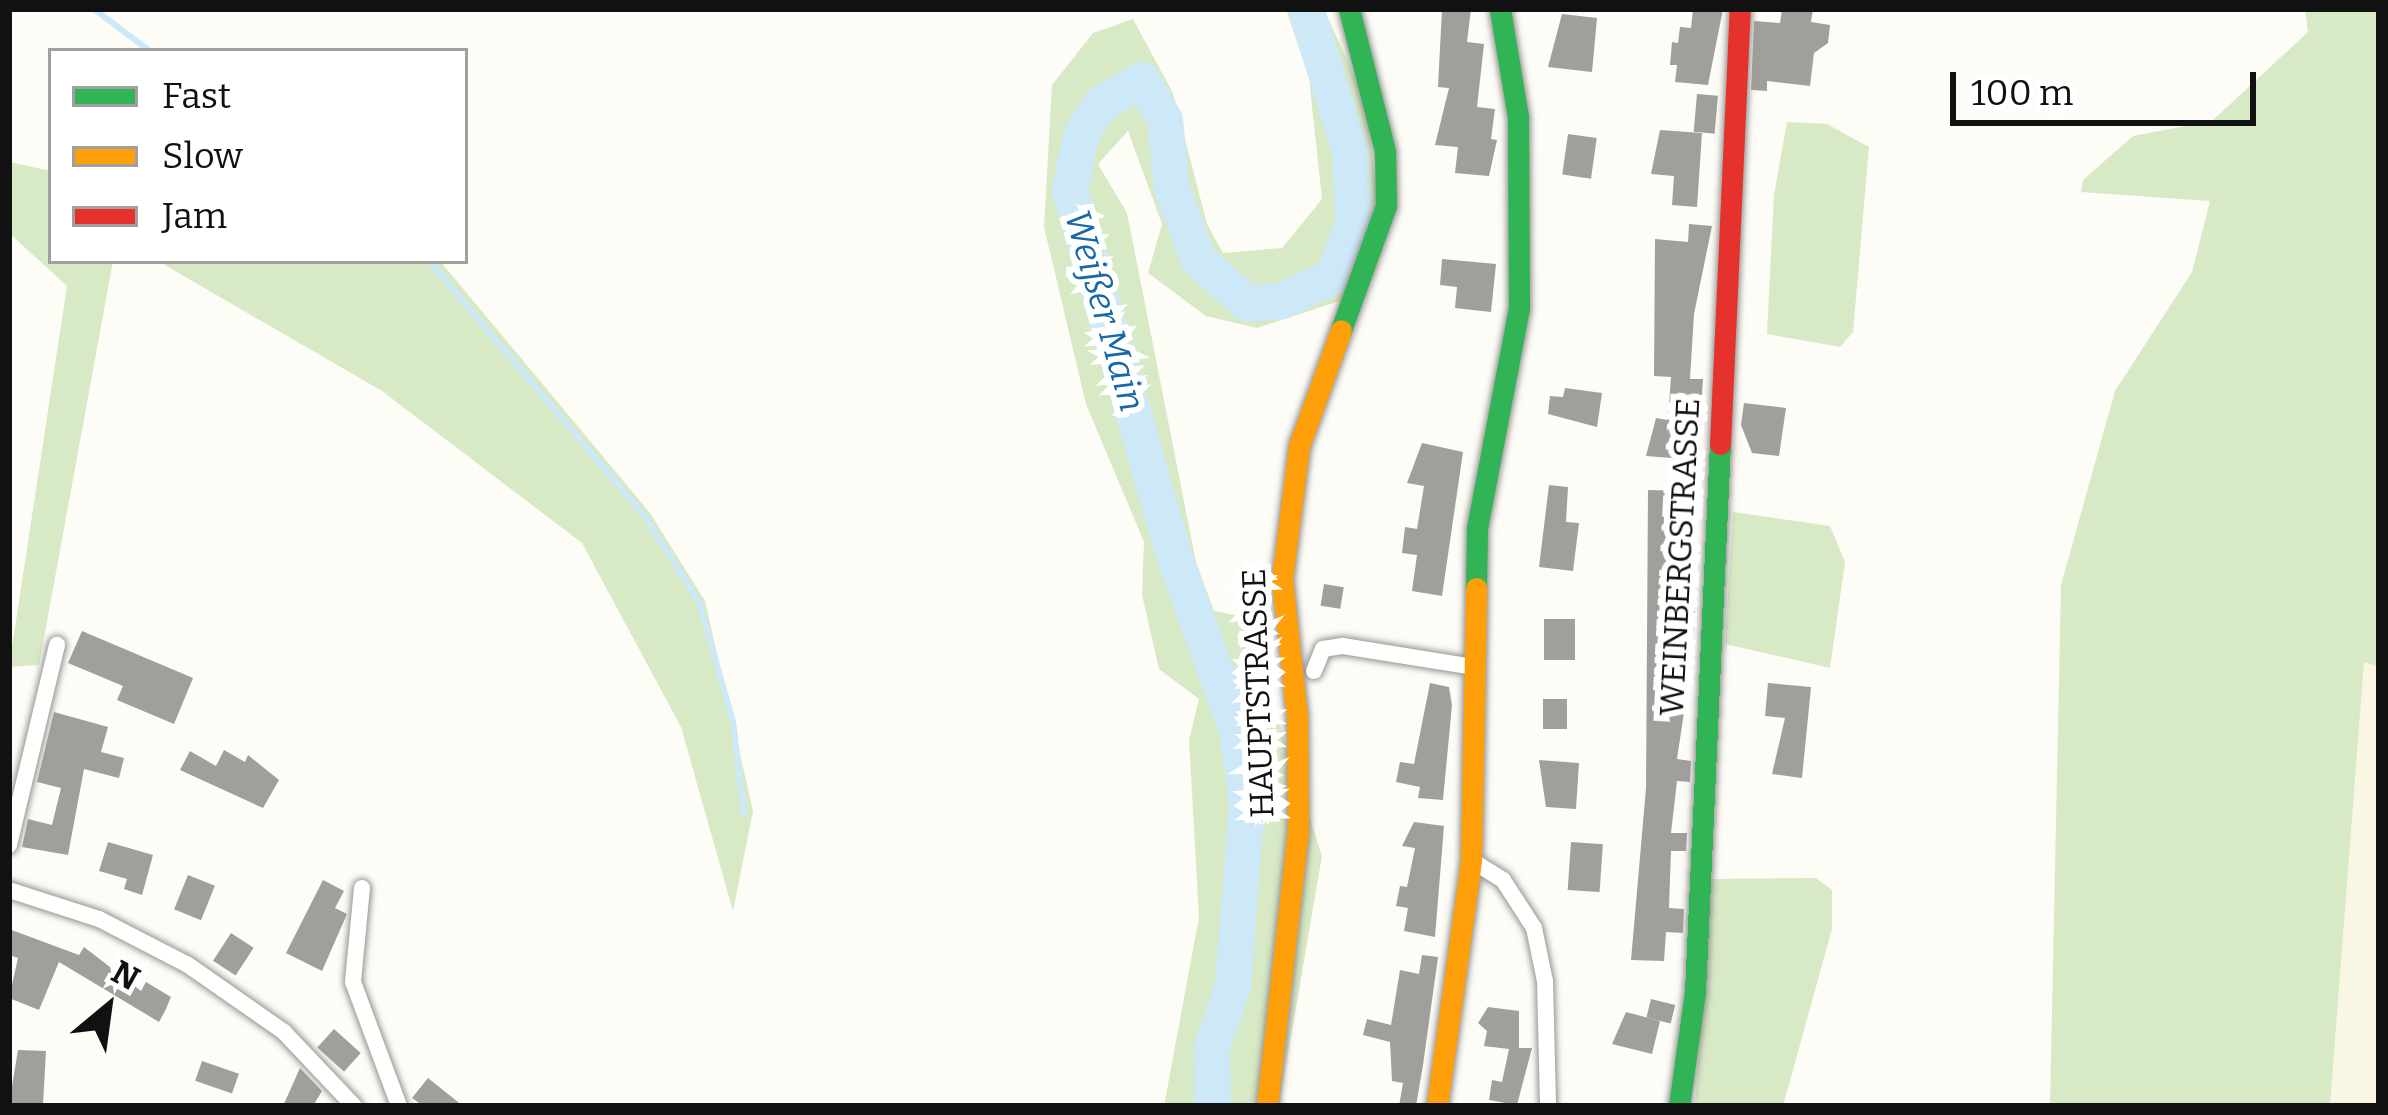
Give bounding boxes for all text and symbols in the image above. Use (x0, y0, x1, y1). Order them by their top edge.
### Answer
legend (48, 48, 468, 264)
scale bar (1956, 48, 2262, 122)
text: 100 m (1971, 71, 2073, 115)
text: Fast (162, 74, 231, 118)
text: Slow (162, 134, 243, 178)
text: Jam (162, 194, 227, 238)
water label: Weißer Main (1055, 205, 1153, 417)
street label: WEINBERGSTRASSE (1653, 397, 1709, 717)
street label: HAUPTSTRASSE (1235, 568, 1283, 818)
north arrow (48, 947, 168, 1067)
text: N (105, 952, 146, 999)

